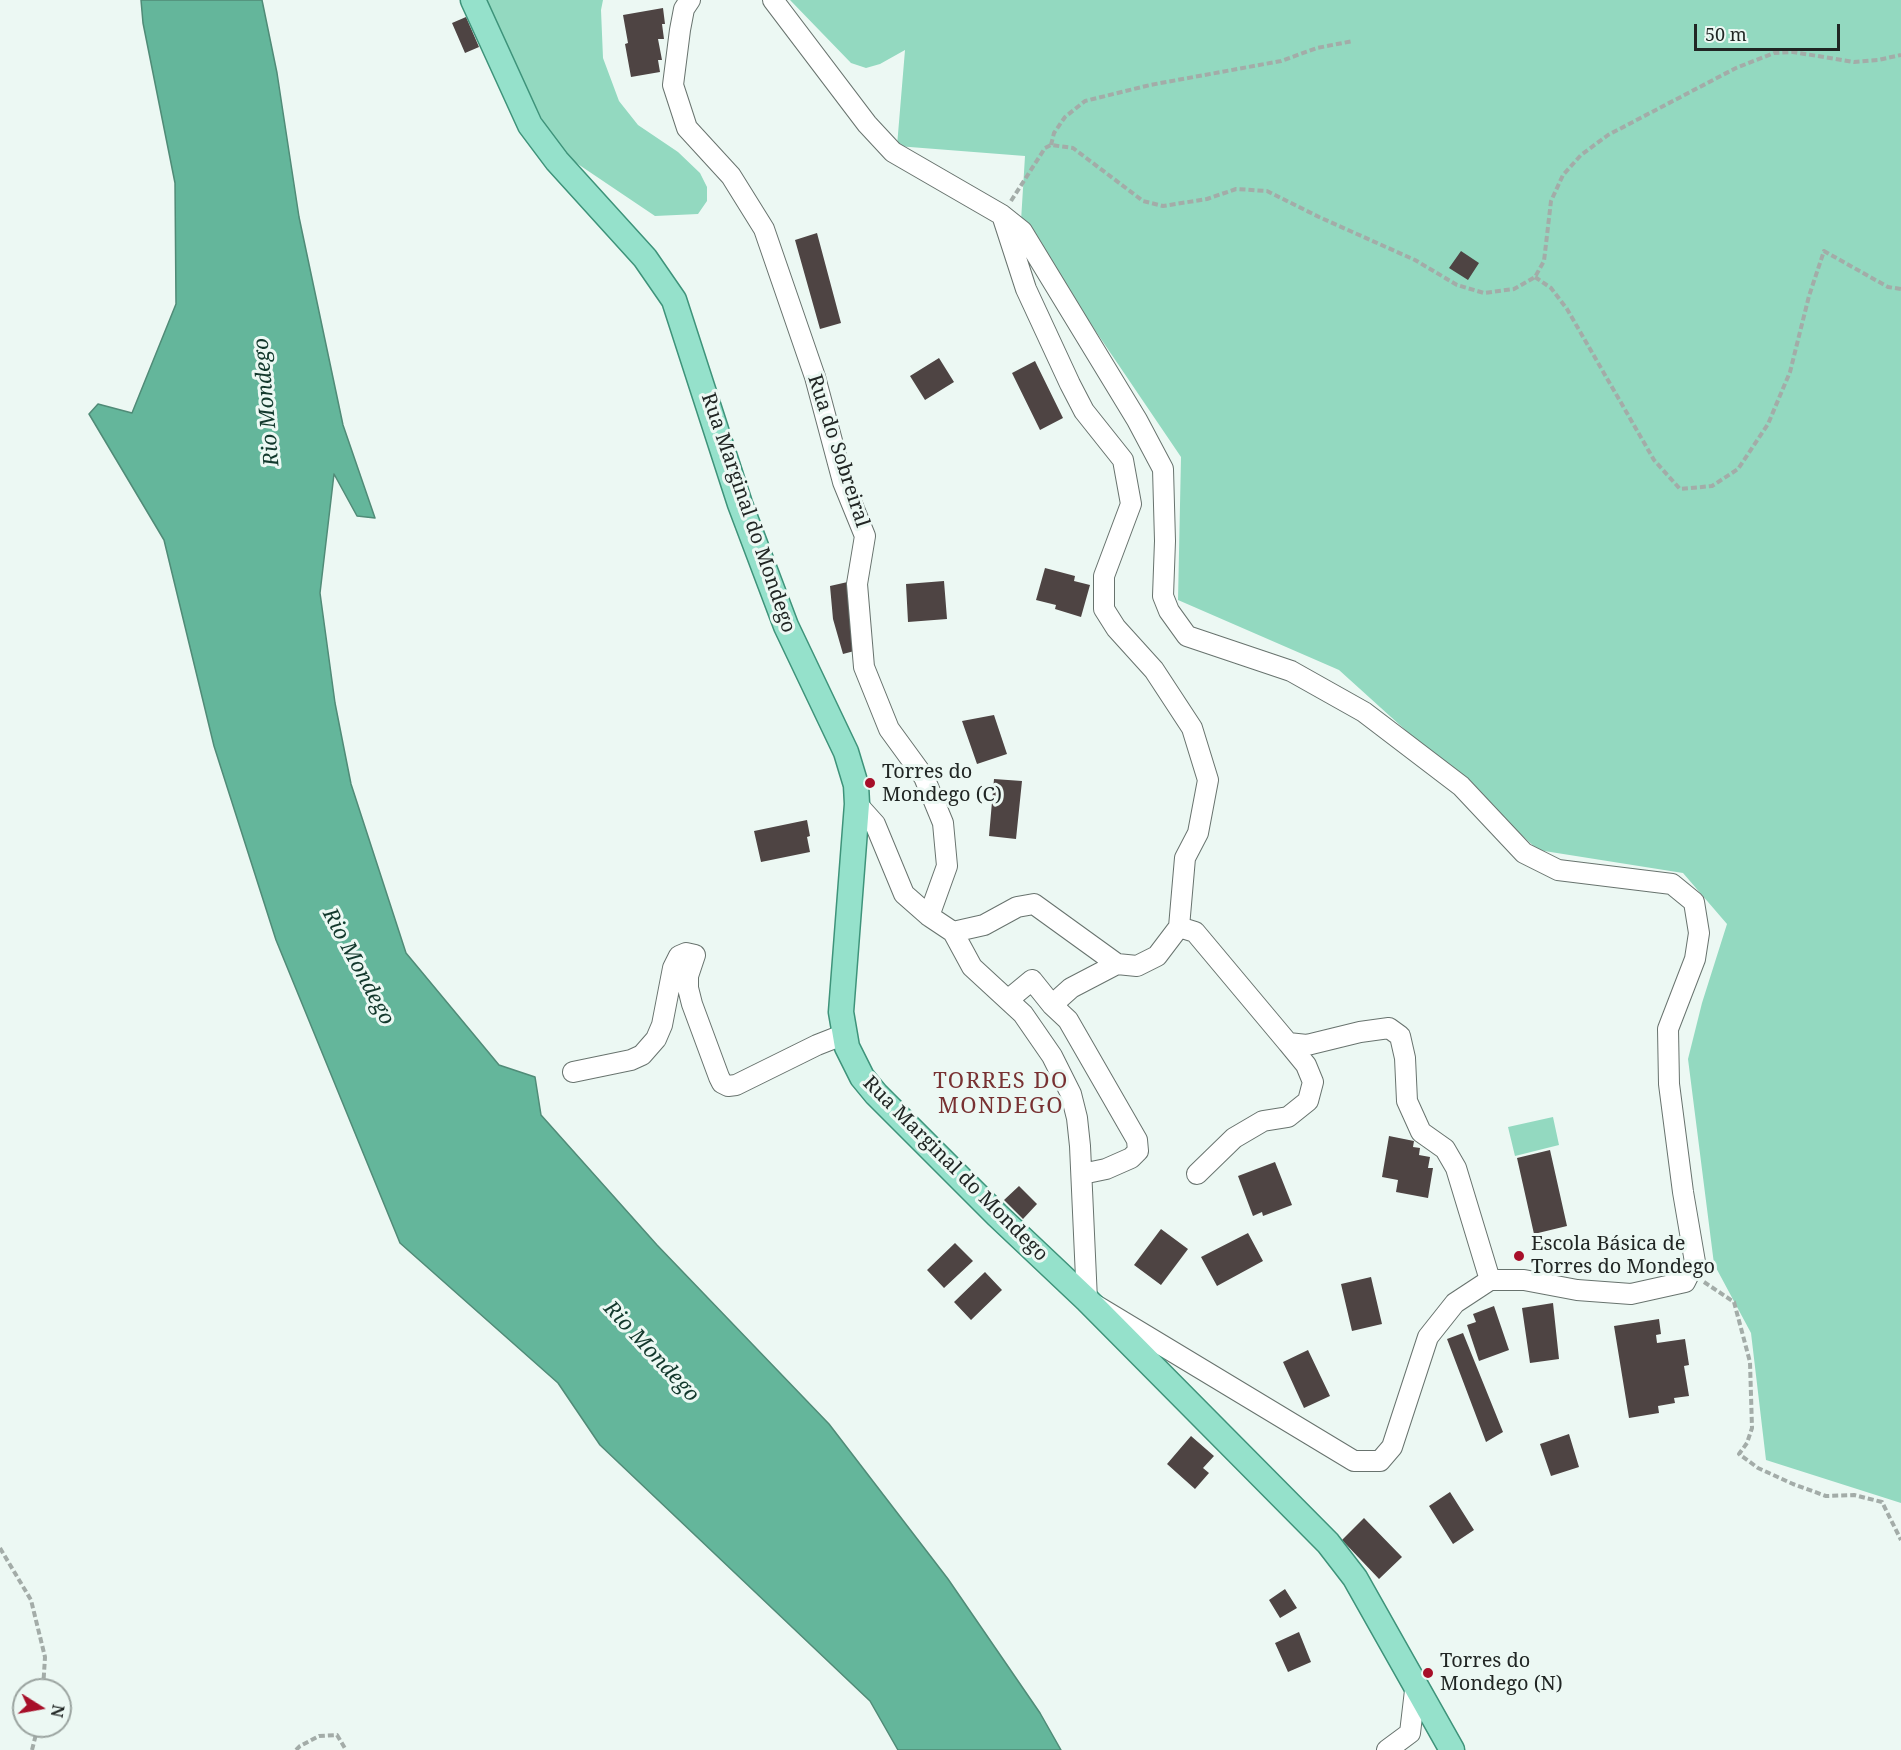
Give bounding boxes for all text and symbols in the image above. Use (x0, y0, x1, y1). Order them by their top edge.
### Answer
scale bar (1697, 12, 1842, 50)
text: 50 m (1705, 22, 1747, 46)
water label: Rio Mondego (249, 337, 285, 467)
street label: Rua do Sobreiral (802, 372, 874, 530)
street label: Rua Marginal do Mondego (696, 390, 800, 636)
place label: Torres do Mondego (C) (882, 760, 1002, 807)
marker: Torres do Mondego (C) (863, 776, 877, 790)
water label: Rio Mondego (317, 904, 399, 1030)
district label: TORRES DO MONDEGO (933, 1069, 1069, 1120)
street label: Rua Marginal do Mondego (857, 1071, 1053, 1267)
place label: Escola Básica de Torres do Mondego (1531, 1232, 1715, 1279)
marker: Escola Básica de Torres do Mondego (1512, 1249, 1526, 1263)
water label: Rio Mondego (598, 1296, 704, 1408)
place label: Torres do Mondego (N) (1440, 1649, 1563, 1696)
marker: Torres do Mondego (N) (1421, 1666, 1435, 1680)
north arrow (12, 1678, 72, 1738)
text: N (46, 1703, 70, 1719)

